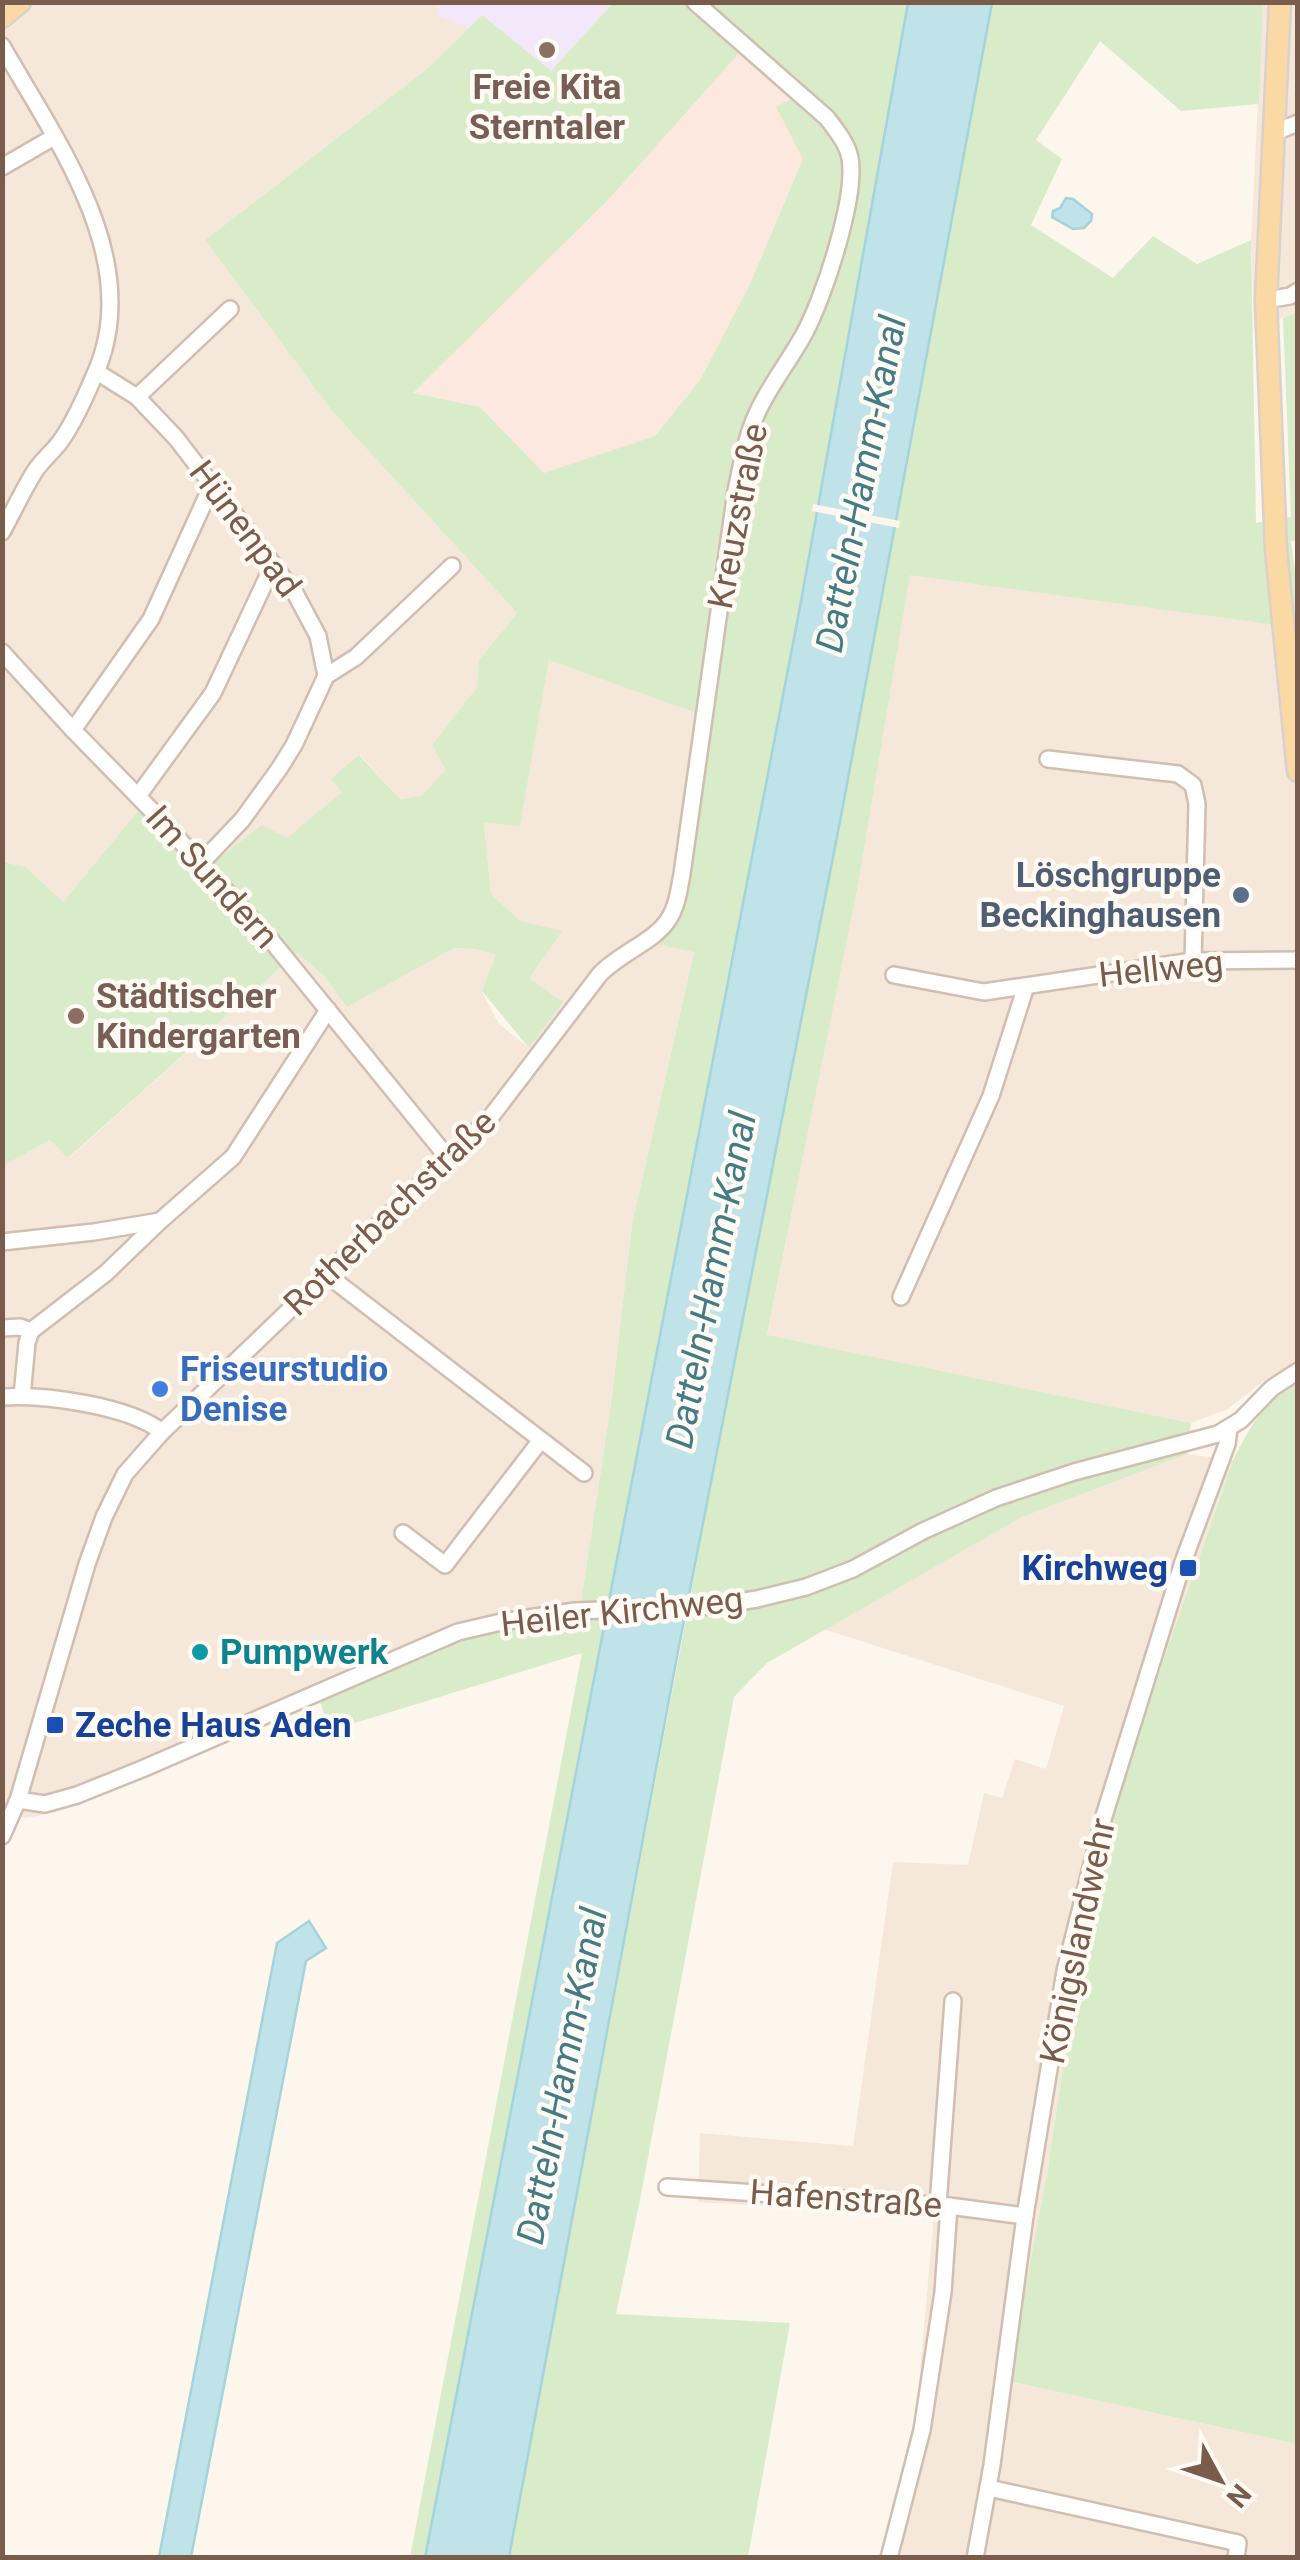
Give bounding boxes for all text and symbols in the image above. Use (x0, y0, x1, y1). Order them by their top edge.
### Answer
marker: Freie Kita Sterntaler (536, 39, 558, 61)
place label: Freie Kita Sterntaler (469, 67, 625, 148)
water label: Datteln-Hamm-Kanal (807, 311, 915, 656)
street label: Kreuzstraße (700, 420, 776, 612)
street label: Hünenpad (181, 453, 309, 605)
street label: Im Sundern (137, 797, 287, 957)
place label: Löschgruppe Beckinghausen (980, 855, 1221, 936)
marker: Löschgruppe Beckinghausen (1230, 884, 1252, 906)
street label: Hellweg (1097, 942, 1225, 996)
place label: Städtischer Kindergarten (96, 976, 301, 1057)
marker: Städtischer Kindergarten (65, 1005, 87, 1027)
street label: Rotherbachstraße (276, 1102, 504, 1324)
water label: Datteln-Hamm-Kanal (657, 1107, 765, 1452)
place label: Friseurstudio Denise (180, 1349, 388, 1430)
marker: Friseurstudio Denise (149, 1378, 171, 1400)
place label: Kirchweg (1022, 1548, 1168, 1589)
marker: Kirchweg (1177, 1557, 1199, 1579)
street label: Heiler Kirchweg (499, 1579, 745, 1645)
place label: Pumpwerk (220, 1632, 390, 1673)
marker: Pumpwerk (189, 1641, 211, 1663)
place label: Zeche Haus Aden (75, 1705, 352, 1746)
marker: Zeche Haus Aden (44, 1714, 66, 1736)
street label: Königslandwehr (1032, 1815, 1124, 2067)
water label: Datteln-Hamm-Kanal (508, 1903, 616, 2248)
street label: Hafenstraße (748, 2172, 944, 2226)
north arrow (1170, 2430, 1270, 2530)
text: N (1220, 2478, 1258, 2514)

